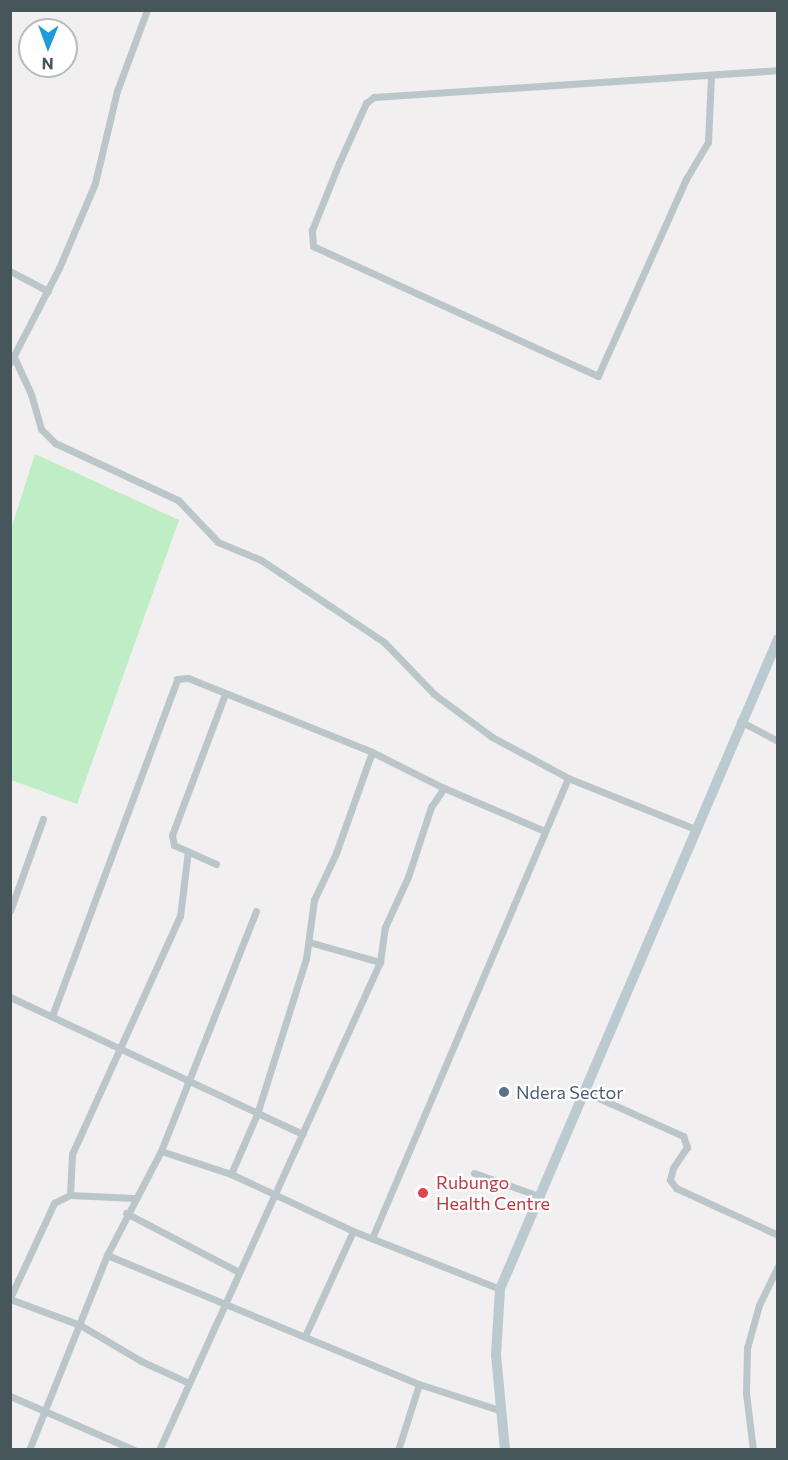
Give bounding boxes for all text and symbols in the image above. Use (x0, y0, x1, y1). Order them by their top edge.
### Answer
north arrow (18, 18, 78, 78)
text: N (42, 55, 54, 74)
place label: Ndera Sector (516, 1081, 623, 1103)
marker: Ndera Sector (497, 1085, 511, 1099)
place label: Rubungo Health Centre (436, 1172, 550, 1214)
marker: Rubungo Health Centre (414, 1184, 432, 1202)

